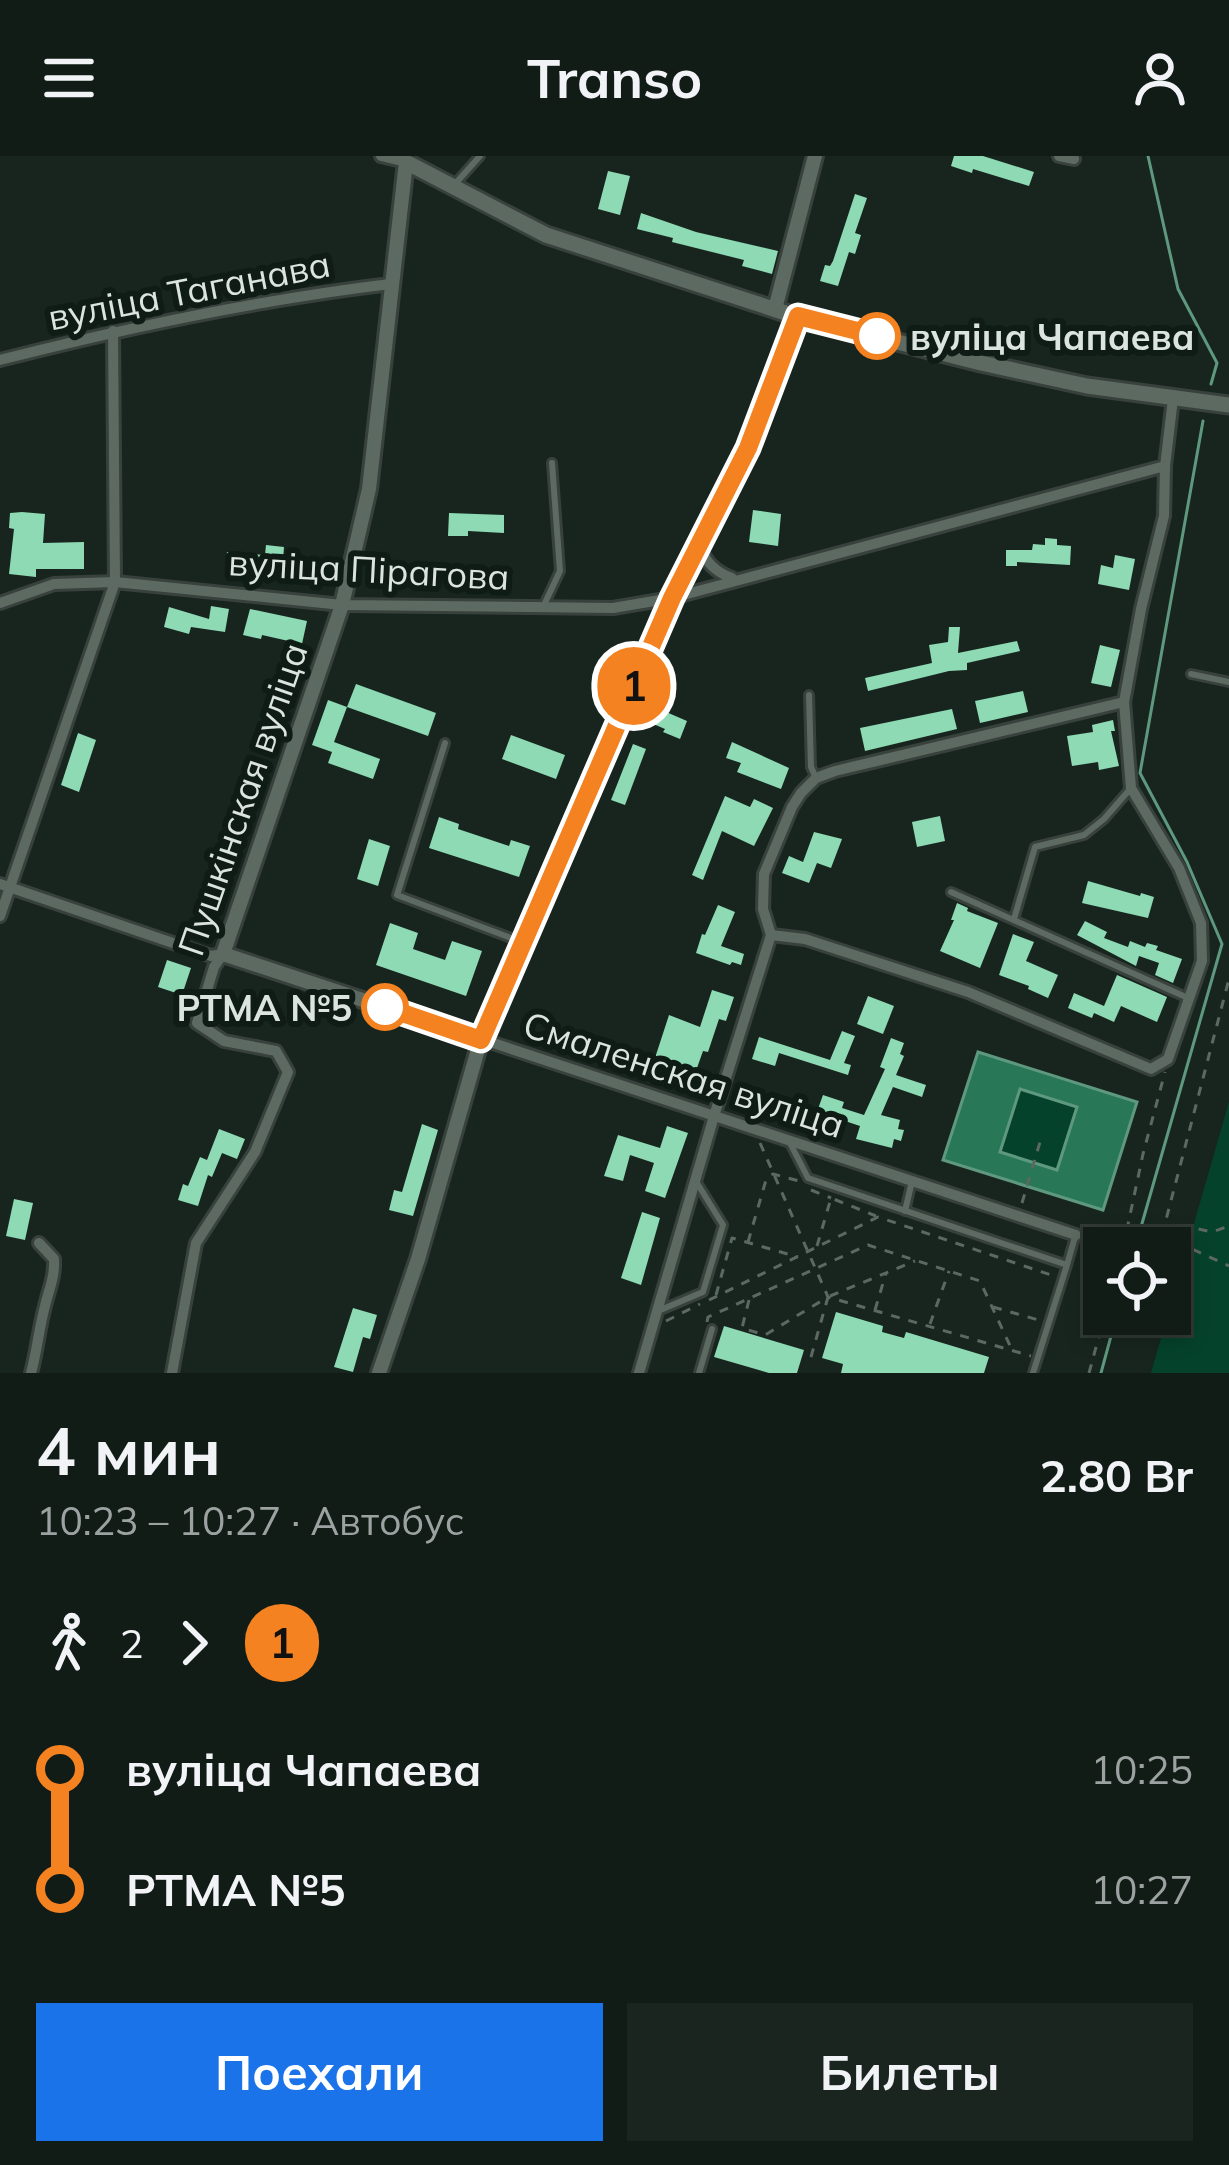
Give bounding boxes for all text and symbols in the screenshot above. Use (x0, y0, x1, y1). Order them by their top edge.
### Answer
text: Transo (527, 44, 702, 112)
icon: menu (36, 45, 102, 111)
icon: person (1127, 45, 1193, 111)
street label: вуліца Таганава (44, 241, 334, 339)
marker: вуліца Чапаева (855, 314, 899, 358)
place label: вуліца Чапаева (910, 314, 1195, 359)
street label: вуліца Пірагова (227, 539, 511, 599)
street label: Пушкінская вуліца (167, 637, 317, 961)
line badge: 1 (595, 647, 673, 725)
text: 1 (621, 659, 647, 712)
place label: РТМА №5 (176, 985, 352, 1030)
marker: РТМА №5 (363, 985, 407, 1029)
street label: Смаленская вуліца (518, 1001, 850, 1147)
map controls (1083, 1227, 1191, 1335)
button: locate (1083, 1227, 1191, 1335)
text: 4 мин (36, 1409, 221, 1492)
text: 2.80 Br (1040, 1447, 1193, 1503)
text: 10:23 – 10:27 · Автобус (36, 1496, 465, 1545)
icon: walk (36, 1610, 102, 1676)
icon: forward (161, 1610, 227, 1676)
text: 1 (269, 1616, 295, 1669)
text: 2 (120, 1619, 143, 1668)
text: вуліца Чапаева (126, 1741, 482, 1797)
text: 10:25 (1091, 1745, 1193, 1794)
text: РТМА №5 (126, 1861, 345, 1917)
text: 10:27 (1091, 1865, 1193, 1914)
button: Поехали (36, 2003, 603, 2141)
button: Билеты (627, 2003, 1193, 2141)

